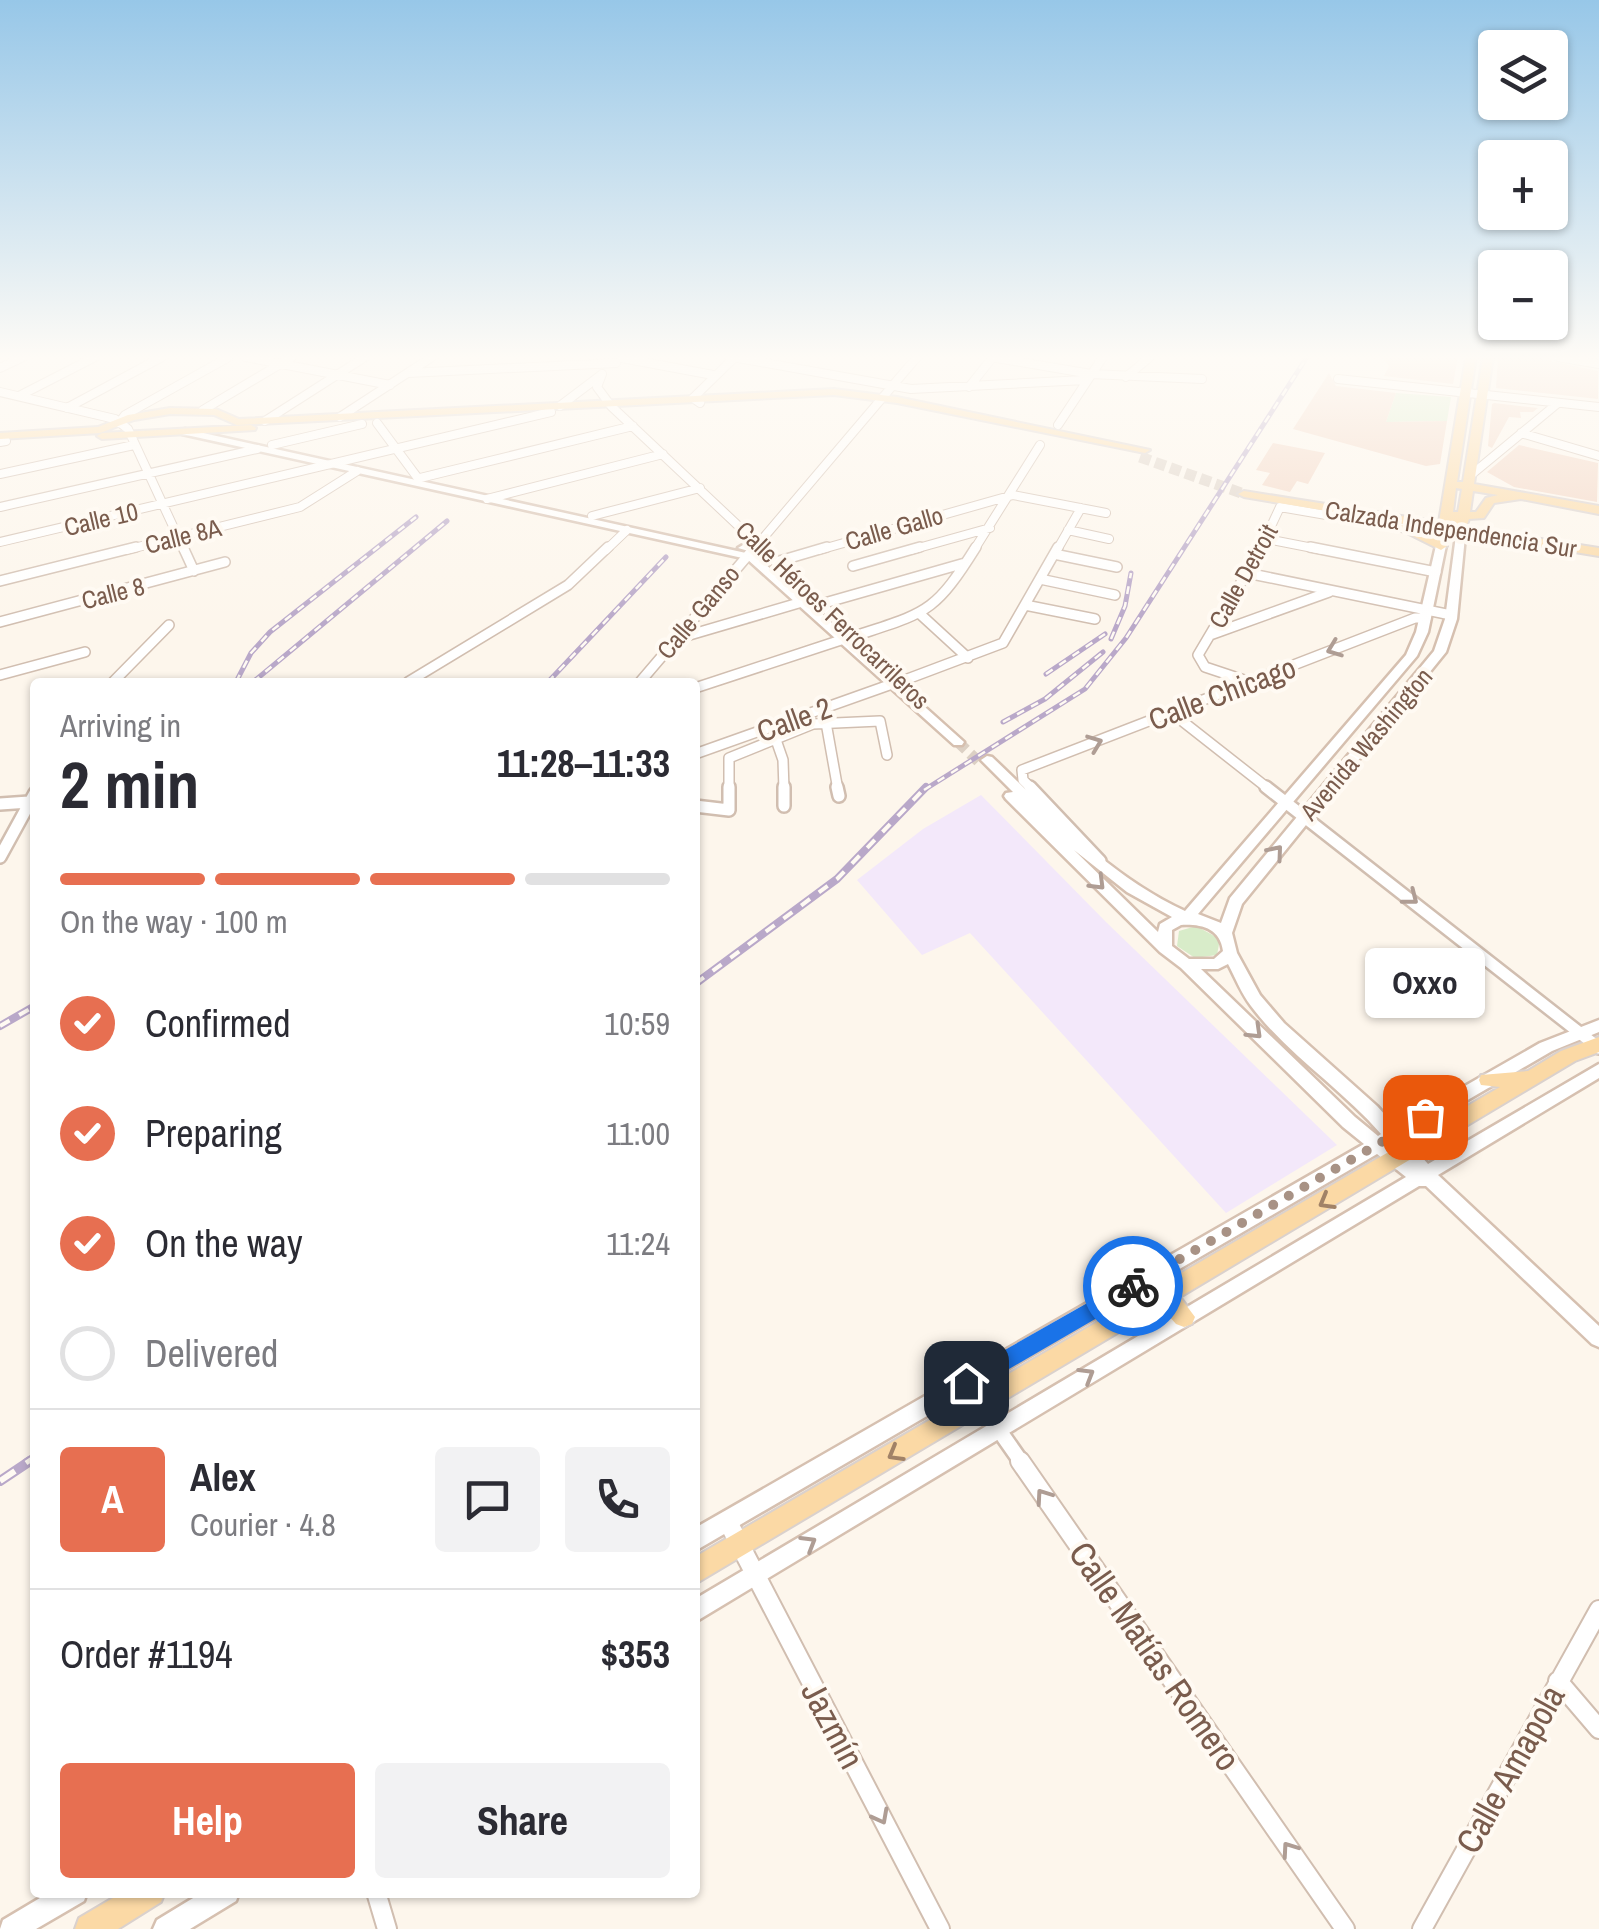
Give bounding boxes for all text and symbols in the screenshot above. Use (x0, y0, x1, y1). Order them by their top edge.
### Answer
map controls (1478, 30, 1568, 340)
button: layers (1478, 30, 1568, 120)
button: + (1478, 140, 1568, 230)
button: − (1478, 250, 1568, 340)
street label: Calzada Independencia Sur (1323, 492, 1579, 566)
street label: Calle 10 (61, 494, 141, 544)
street label: Calle Gallo (841, 498, 947, 558)
street label: Calle 8A (141, 510, 225, 562)
street label: Calle Héroes Ferrocarrileros (729, 513, 937, 717)
street label: Calle Detroit (1201, 518, 1286, 634)
street label: Calle Ganso (649, 558, 747, 666)
street label: Calle 8 (78, 569, 148, 617)
one-way arrow (1327, 637, 1344, 658)
street label: Calle Chicago (1143, 647, 1301, 739)
street label: Avenida Washington (1292, 661, 1440, 828)
street label: Calle 2 (751, 687, 837, 751)
text: Arriving in (60, 704, 181, 747)
one-way arrow (1085, 734, 1103, 754)
text: 11:28–11:33 (497, 738, 670, 789)
text: 2 min (60, 741, 199, 828)
one-way arrow (1265, 845, 1283, 864)
one-way arrow (1086, 872, 1104, 890)
one-way arrow (1399, 886, 1417, 904)
text: On the way · 100 m (60, 900, 288, 943)
callout: Oxxo (1365, 947, 1485, 1017)
text: Oxxo (1392, 961, 1458, 1004)
icon: check (60, 996, 115, 1051)
text: Confirmed (145, 998, 290, 1049)
text: 10:59 (604, 1002, 670, 1045)
one-way arrow (1244, 1020, 1262, 1038)
pin (1383, 1075, 1468, 1160)
icon: bag (1398, 1090, 1453, 1145)
icon: check (60, 1106, 115, 1161)
text: Preparing (145, 1108, 282, 1159)
text: 11:00 (606, 1112, 670, 1155)
one-way arrow (1319, 1190, 1337, 1209)
icon: check (60, 1216, 115, 1271)
text: On the way (145, 1218, 303, 1269)
text: 11:24 (606, 1222, 670, 1265)
courier (1083, 1236, 1183, 1336)
icon: bike (1106, 1259, 1161, 1314)
text: Delivered (145, 1328, 278, 1379)
pin (924, 1341, 1009, 1426)
icon: home (939, 1356, 994, 1411)
one-way arrow (1076, 1368, 1094, 1387)
one-way arrow (887, 1442, 905, 1461)
button: chat (435, 1447, 540, 1552)
button: phone (565, 1447, 670, 1552)
text: Alex (190, 1452, 256, 1503)
text: A (101, 1474, 124, 1525)
one-way arrow (1037, 1489, 1055, 1507)
text: Courier · 4.8 (190, 1503, 336, 1546)
street label: Calle Matías Romero (1058, 1532, 1252, 1780)
one-way arrow (798, 1536, 816, 1555)
text: Order #1194 (60, 1629, 233, 1680)
text: $353 (601, 1629, 670, 1680)
street label: Jazmín (791, 1673, 875, 1777)
street label: Calle Amapola (1445, 1677, 1575, 1861)
button: Help (60, 1763, 355, 1878)
button: Share (375, 1763, 670, 1878)
one-way arrow (869, 1806, 888, 1824)
one-way arrow (1283, 1842, 1301, 1860)

